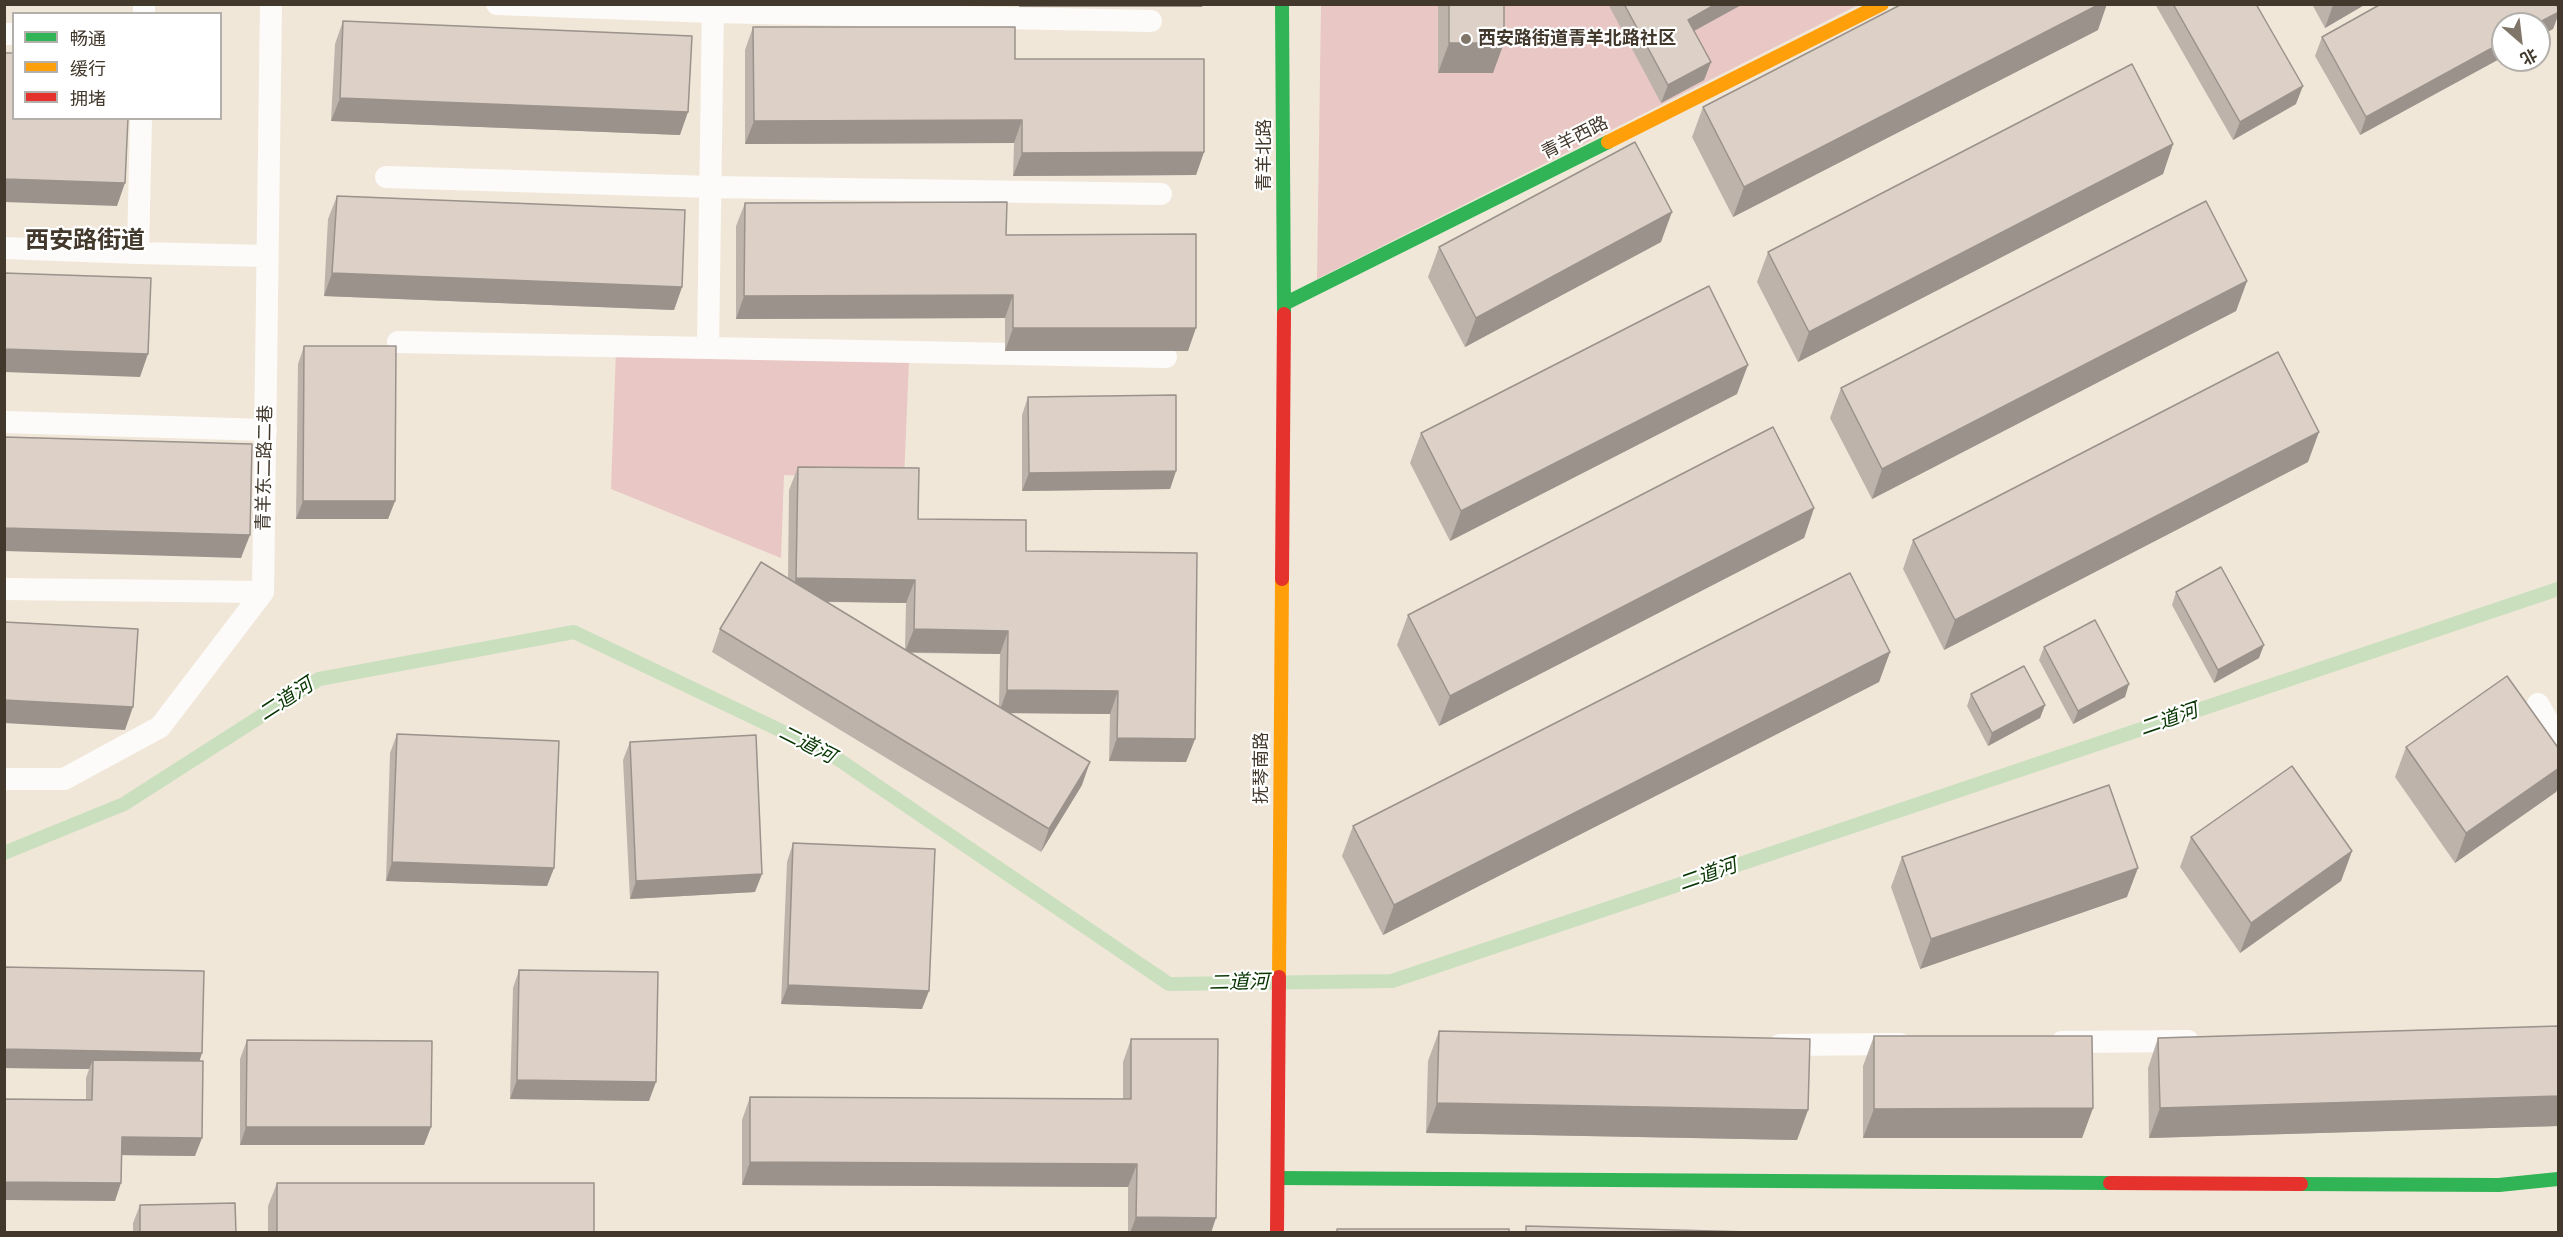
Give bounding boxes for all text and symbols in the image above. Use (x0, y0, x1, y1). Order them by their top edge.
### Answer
legend (12, 12, 222, 120)
north arrow (2491, 12, 2551, 72)
text: 畅通 (70, 28, 106, 50)
place label: 西安路街道青羊北路社区 (1478, 28, 1676, 50)
marker: 西安路街道青羊北路社区 (1459, 32, 1473, 46)
text: 北 (2517, 44, 2540, 69)
text: 缓行 (70, 58, 106, 80)
text: 拥堵 (70, 88, 106, 110)
street label: 青羊西路 (1538, 112, 1612, 164)
street label: 青羊北路 (1254, 119, 1276, 191)
district label: 西安路街道 (25, 227, 145, 255)
street label: 青羊东二路二巷 (253, 405, 277, 531)
water label: 二道河 (254, 674, 318, 726)
water label: 二道河 (2137, 699, 2201, 741)
water label: 二道河 (775, 721, 839, 769)
street label: 抚琴南路 (1251, 732, 1273, 804)
water label: 二道河 (1676, 854, 1740, 896)
water label: 二道河 (1209, 970, 1269, 996)

